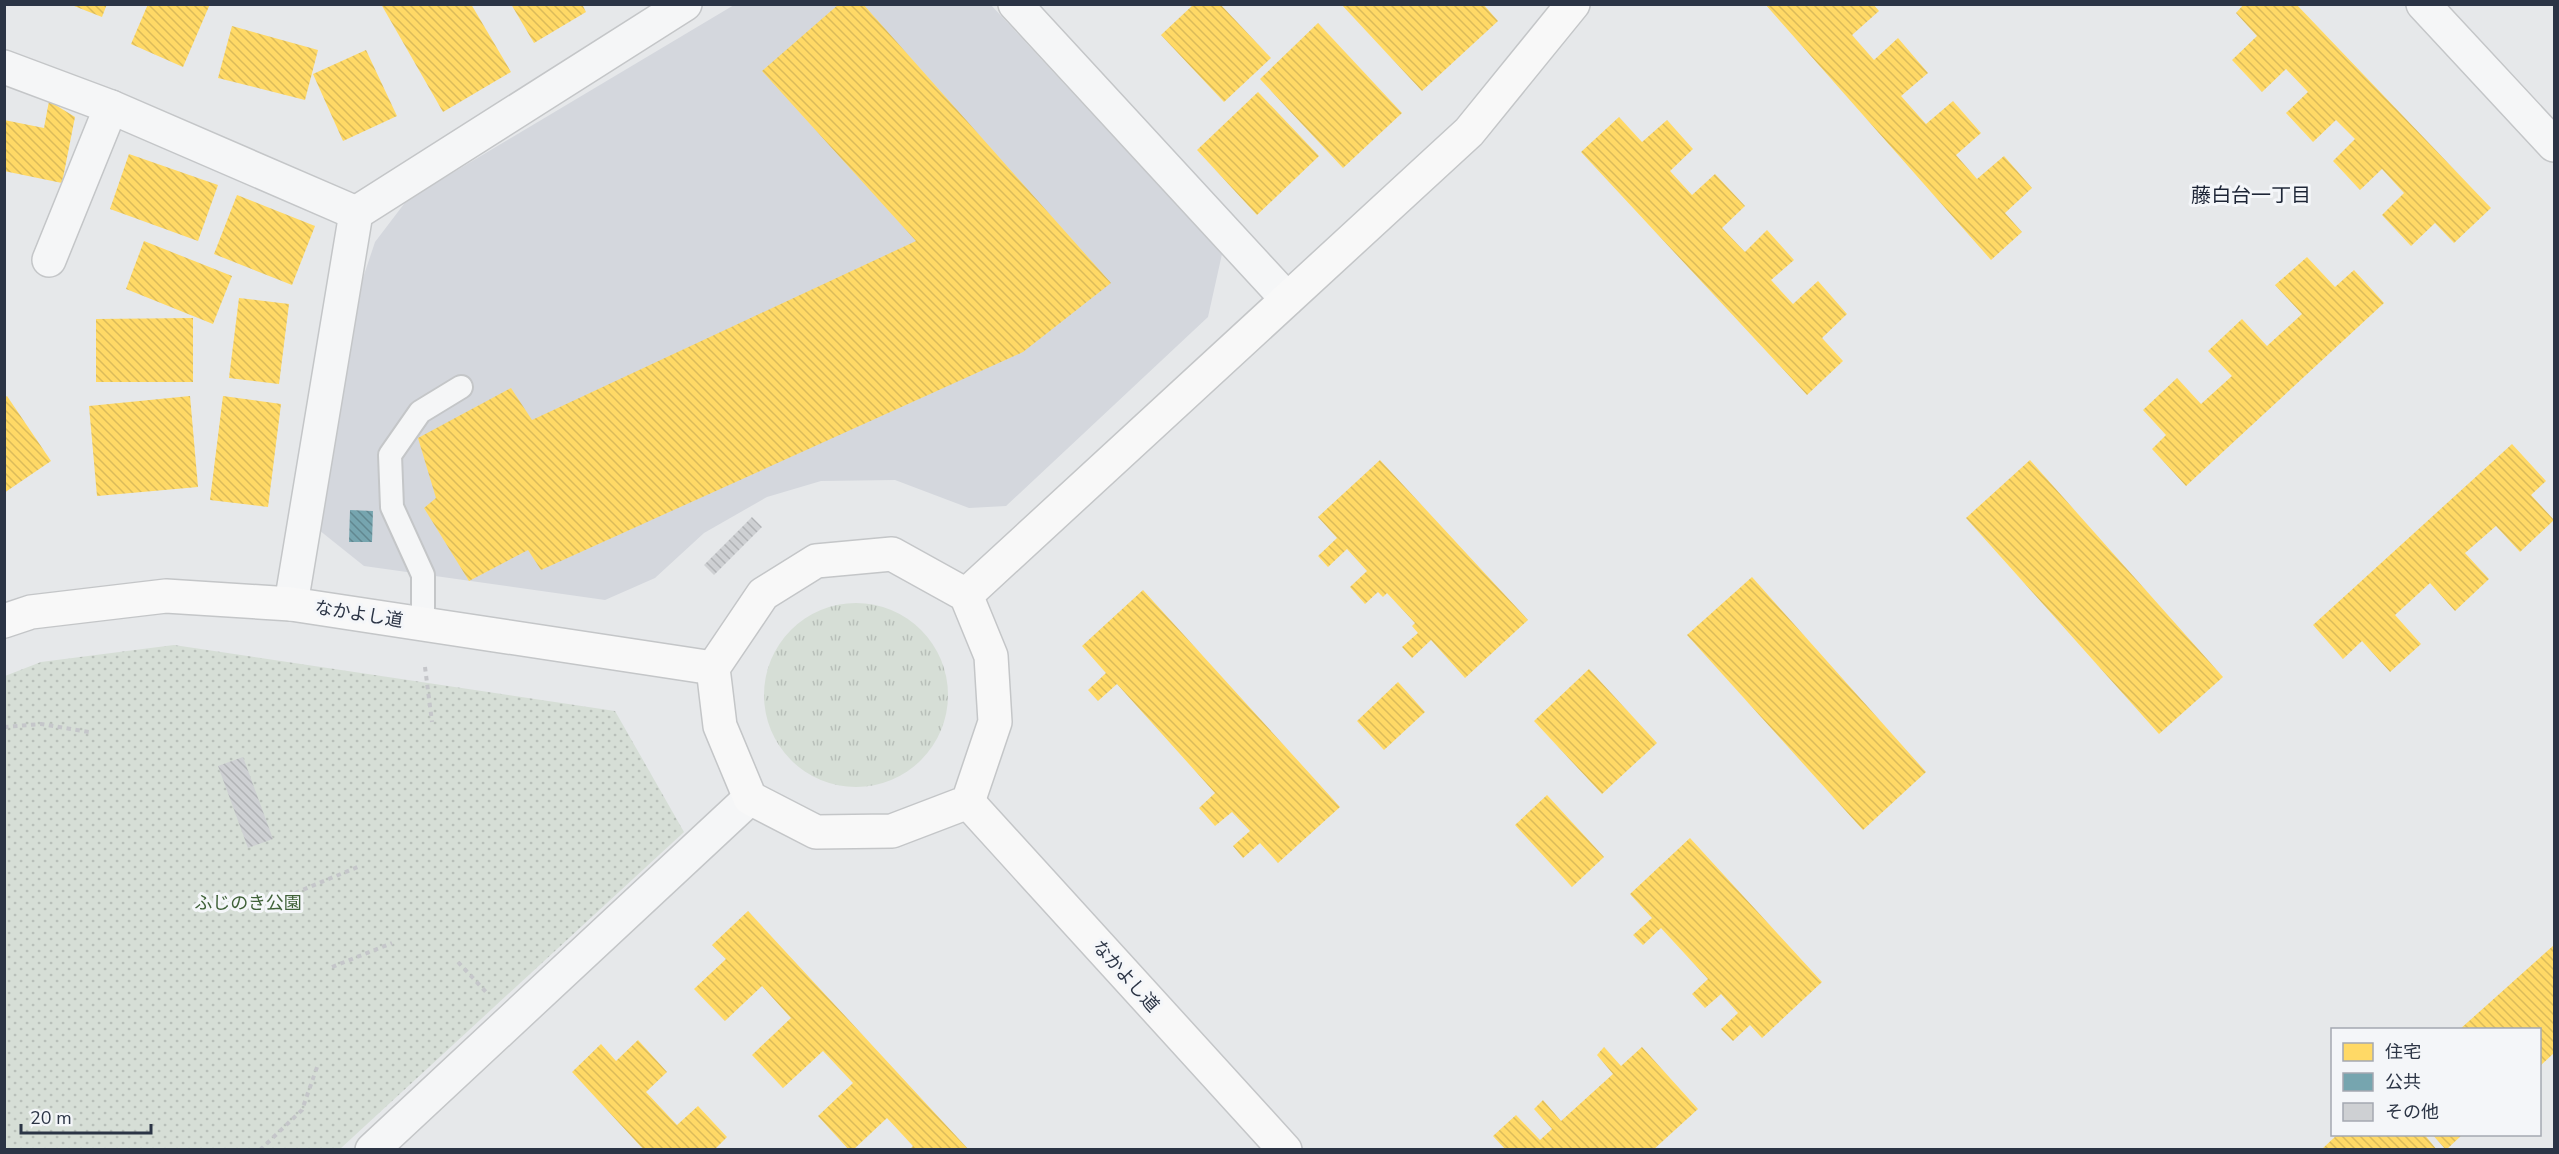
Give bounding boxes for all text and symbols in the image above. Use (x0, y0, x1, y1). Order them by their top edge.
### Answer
district label: 藤白台一丁目 (2191, 182, 2311, 209)
street label: なかよし道 (313, 595, 405, 633)
park label: ふじのき公園 (194, 891, 302, 915)
street label: なかよし道 (1087, 935, 1165, 1017)
legend (2331, 1028, 2541, 1136)
text: 住宅 (2385, 1040, 2421, 1064)
text: 公共 (2385, 1070, 2421, 1094)
scale bar (21, 1097, 152, 1135)
text: その他 (2385, 1100, 2439, 1124)
text: 20 m (30, 1106, 72, 1130)

